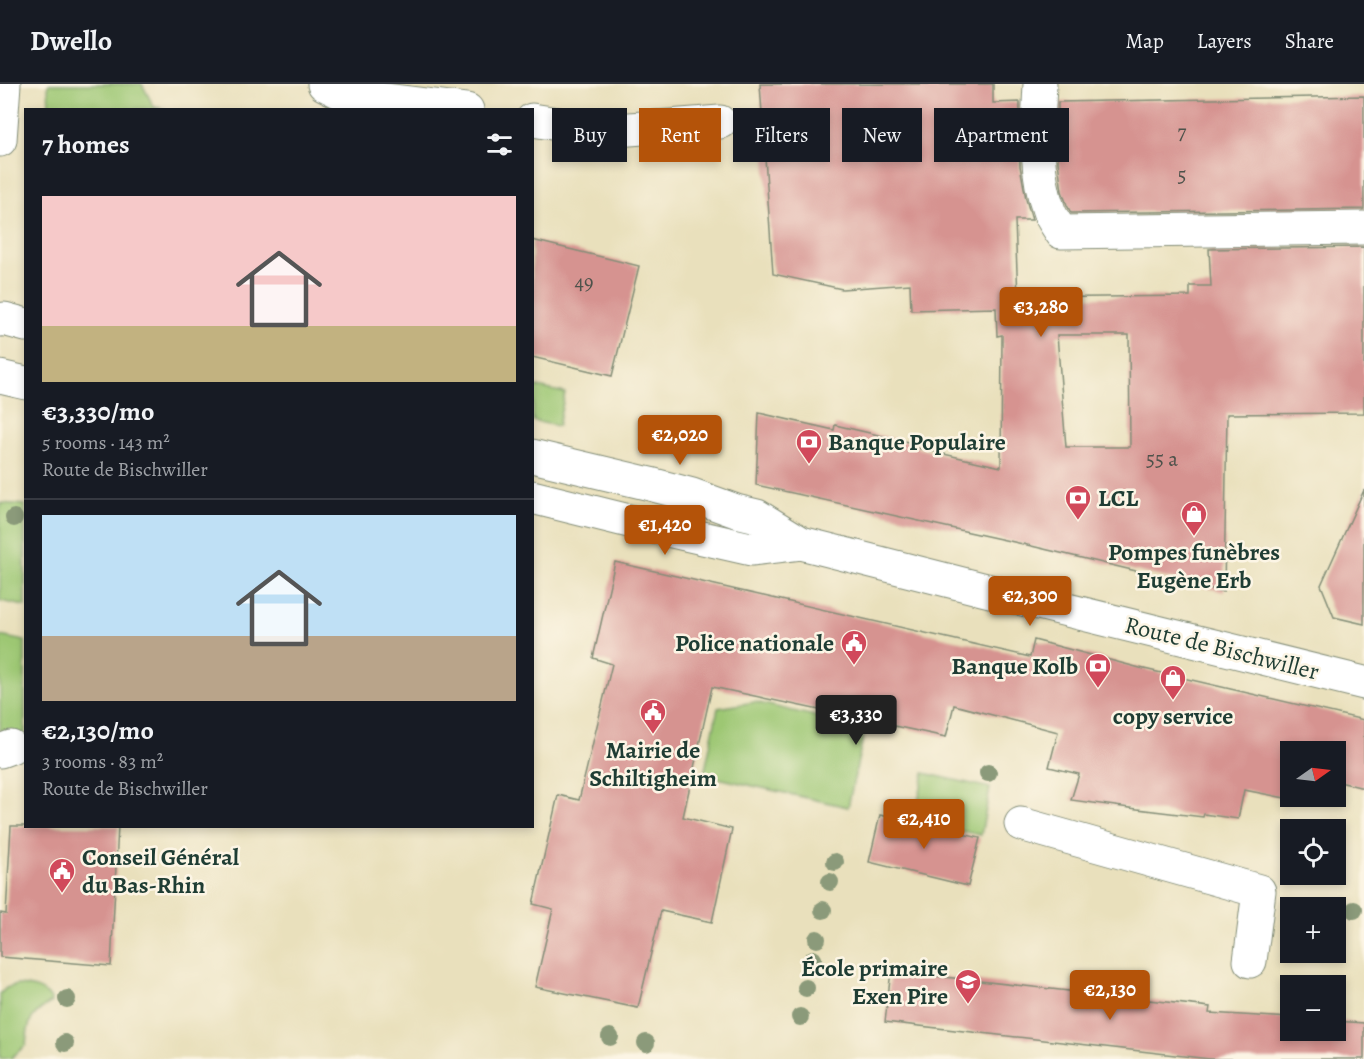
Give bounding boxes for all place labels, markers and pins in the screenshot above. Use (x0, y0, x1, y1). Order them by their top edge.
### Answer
pin: €3,280 (992, 287, 1090, 338)
pin: €2,020 (631, 415, 729, 466)
place label: Banque Populaire (828, 426, 1006, 458)
bank icon: Banque Populaire (794, 427, 824, 465)
place label: LCL (1098, 482, 1139, 514)
bank icon: LCL (1063, 483, 1093, 521)
shop icon: Pompes funèbres Eugène Erb (1179, 499, 1209, 537)
pin: €1,420 (616, 505, 714, 556)
place label: Pompes funèbres Eugène Erb (1108, 536, 1280, 596)
pin: €2,300 (981, 576, 1079, 627)
place label: Police nationale (675, 627, 834, 659)
public building icon: Police nationale (839, 628, 869, 666)
place label: Banque Kolb (951, 650, 1078, 682)
bank icon: Banque Kolb (1083, 651, 1113, 689)
shop icon: copy service (1158, 663, 1188, 701)
pin: €3,330 (807, 695, 905, 746)
public building icon: Mairie de Schiltigheim (638, 697, 668, 735)
place label: copy service (1113, 700, 1233, 732)
place label: Mairie de Schiltigheim (589, 734, 717, 794)
pin: €2,410 (875, 799, 973, 850)
place label: Conseil Général du Bas-Rhin (82, 841, 240, 901)
public building icon: Conseil Général du Bas-Rhin (47, 856, 77, 894)
place label: École primaire Exen Pire (801, 952, 948, 1012)
school or university icon: École primaire Exen Pire (953, 967, 983, 1005)
pin: €2,130 (1061, 970, 1159, 1021)

